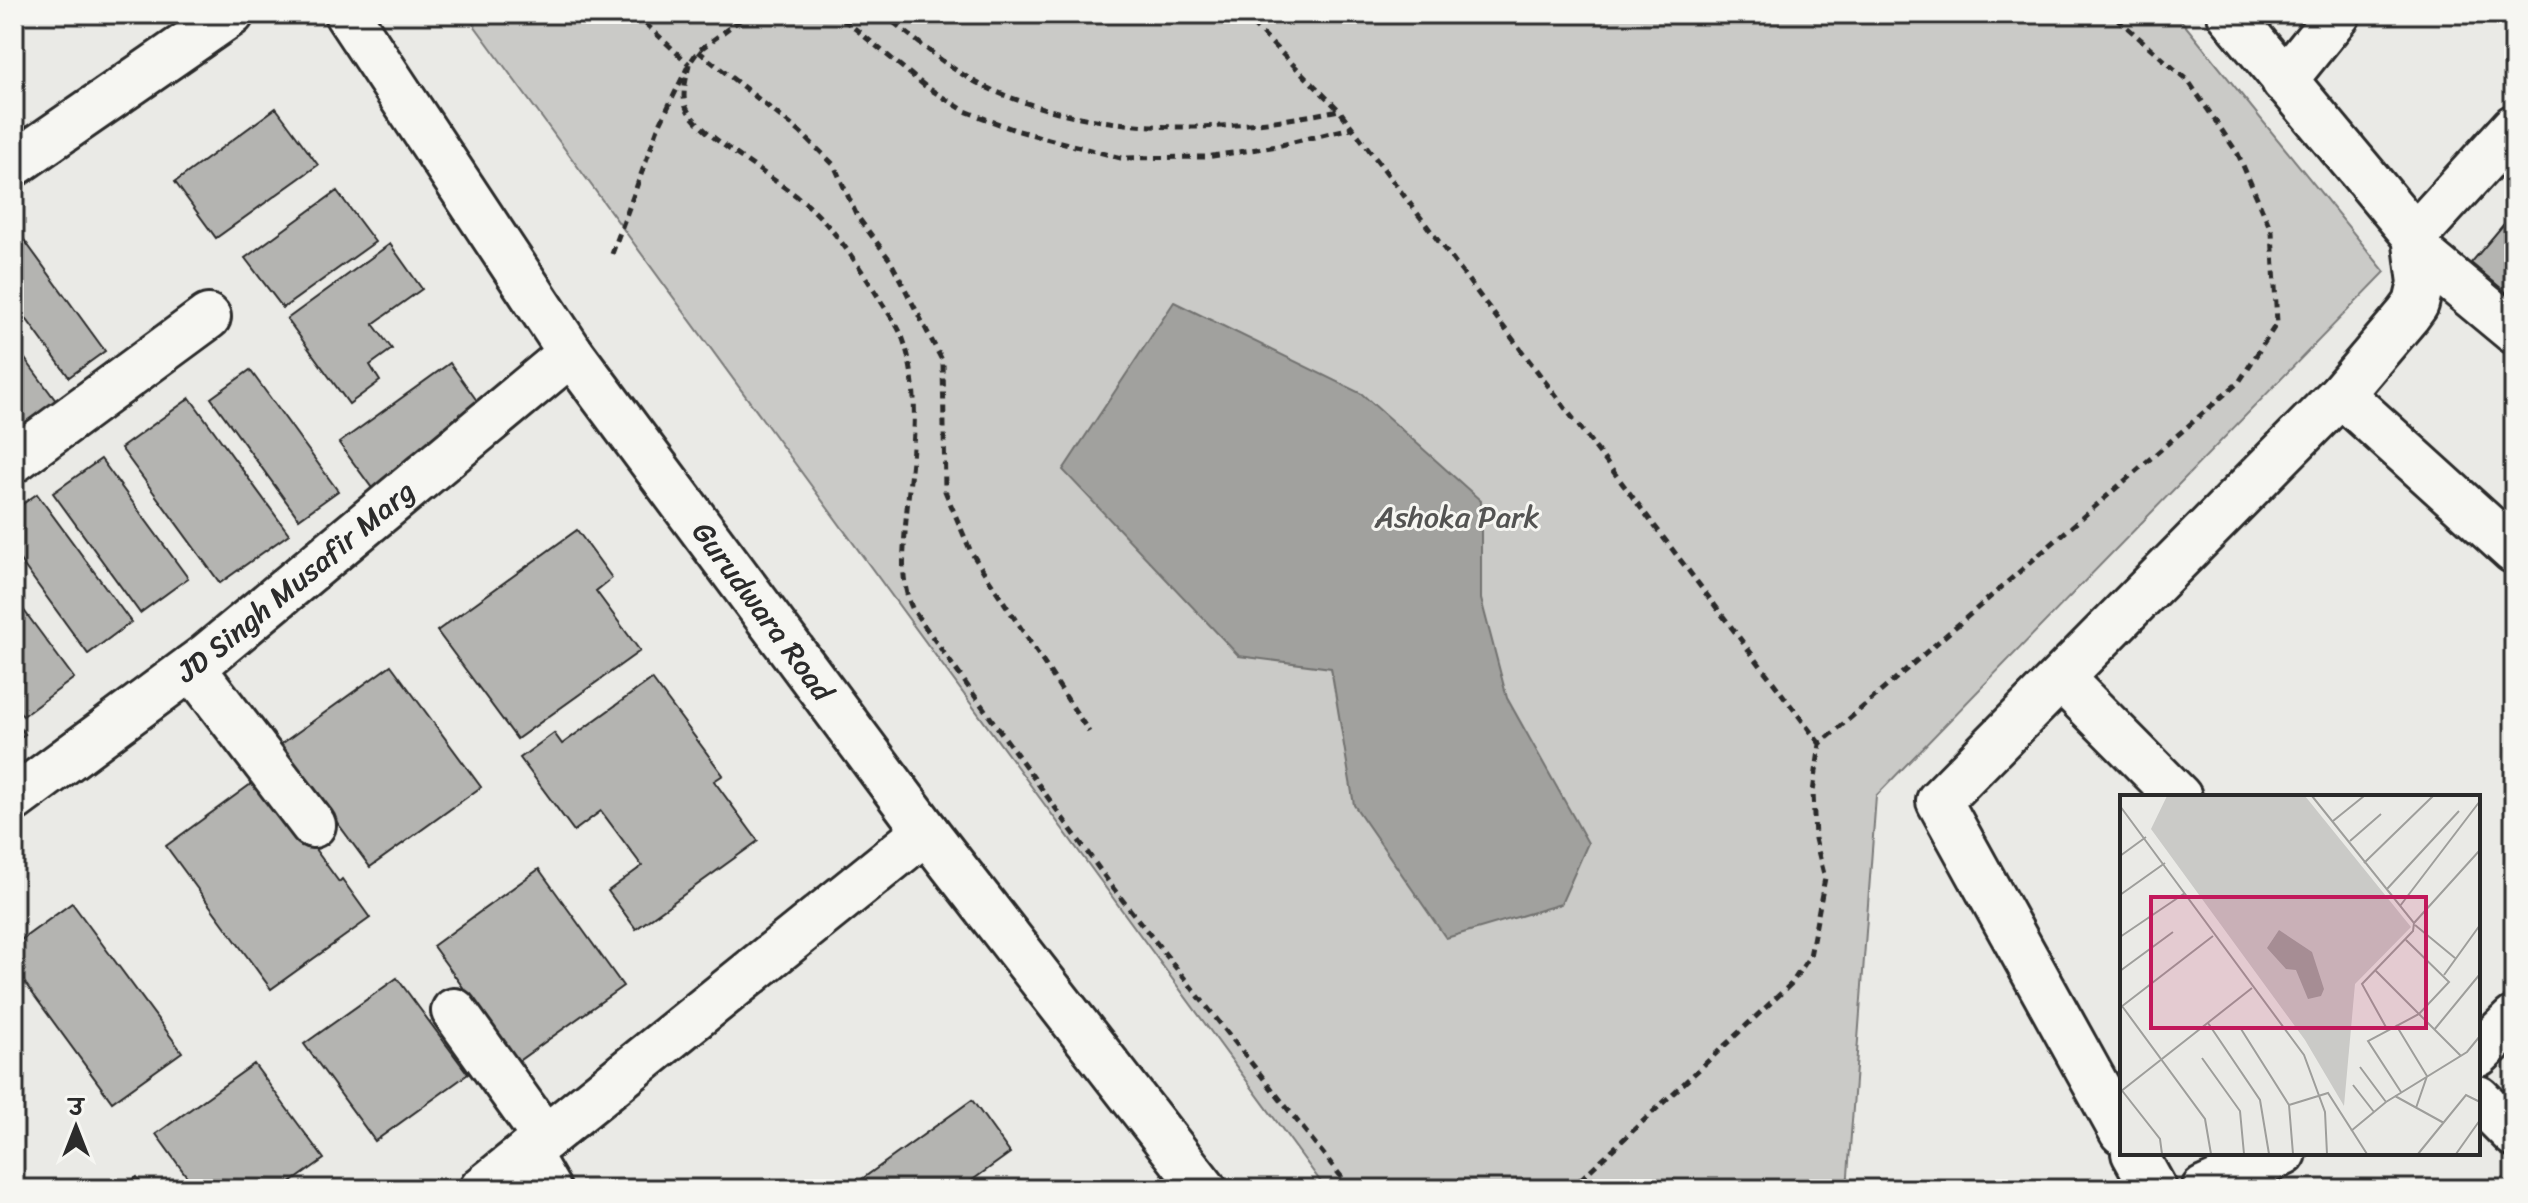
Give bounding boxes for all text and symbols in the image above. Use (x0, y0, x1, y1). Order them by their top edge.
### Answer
street label: JD Singh Musafir Marg (163, 466, 428, 698)
park label: Ashoka Park (1374, 490, 1539, 544)
street label: Gurudwara Road (677, 509, 850, 715)
inset map (2120, 795, 2480, 1155)
north arrow (36, 1087, 116, 1167)
text: उ (67, 1088, 86, 1127)

